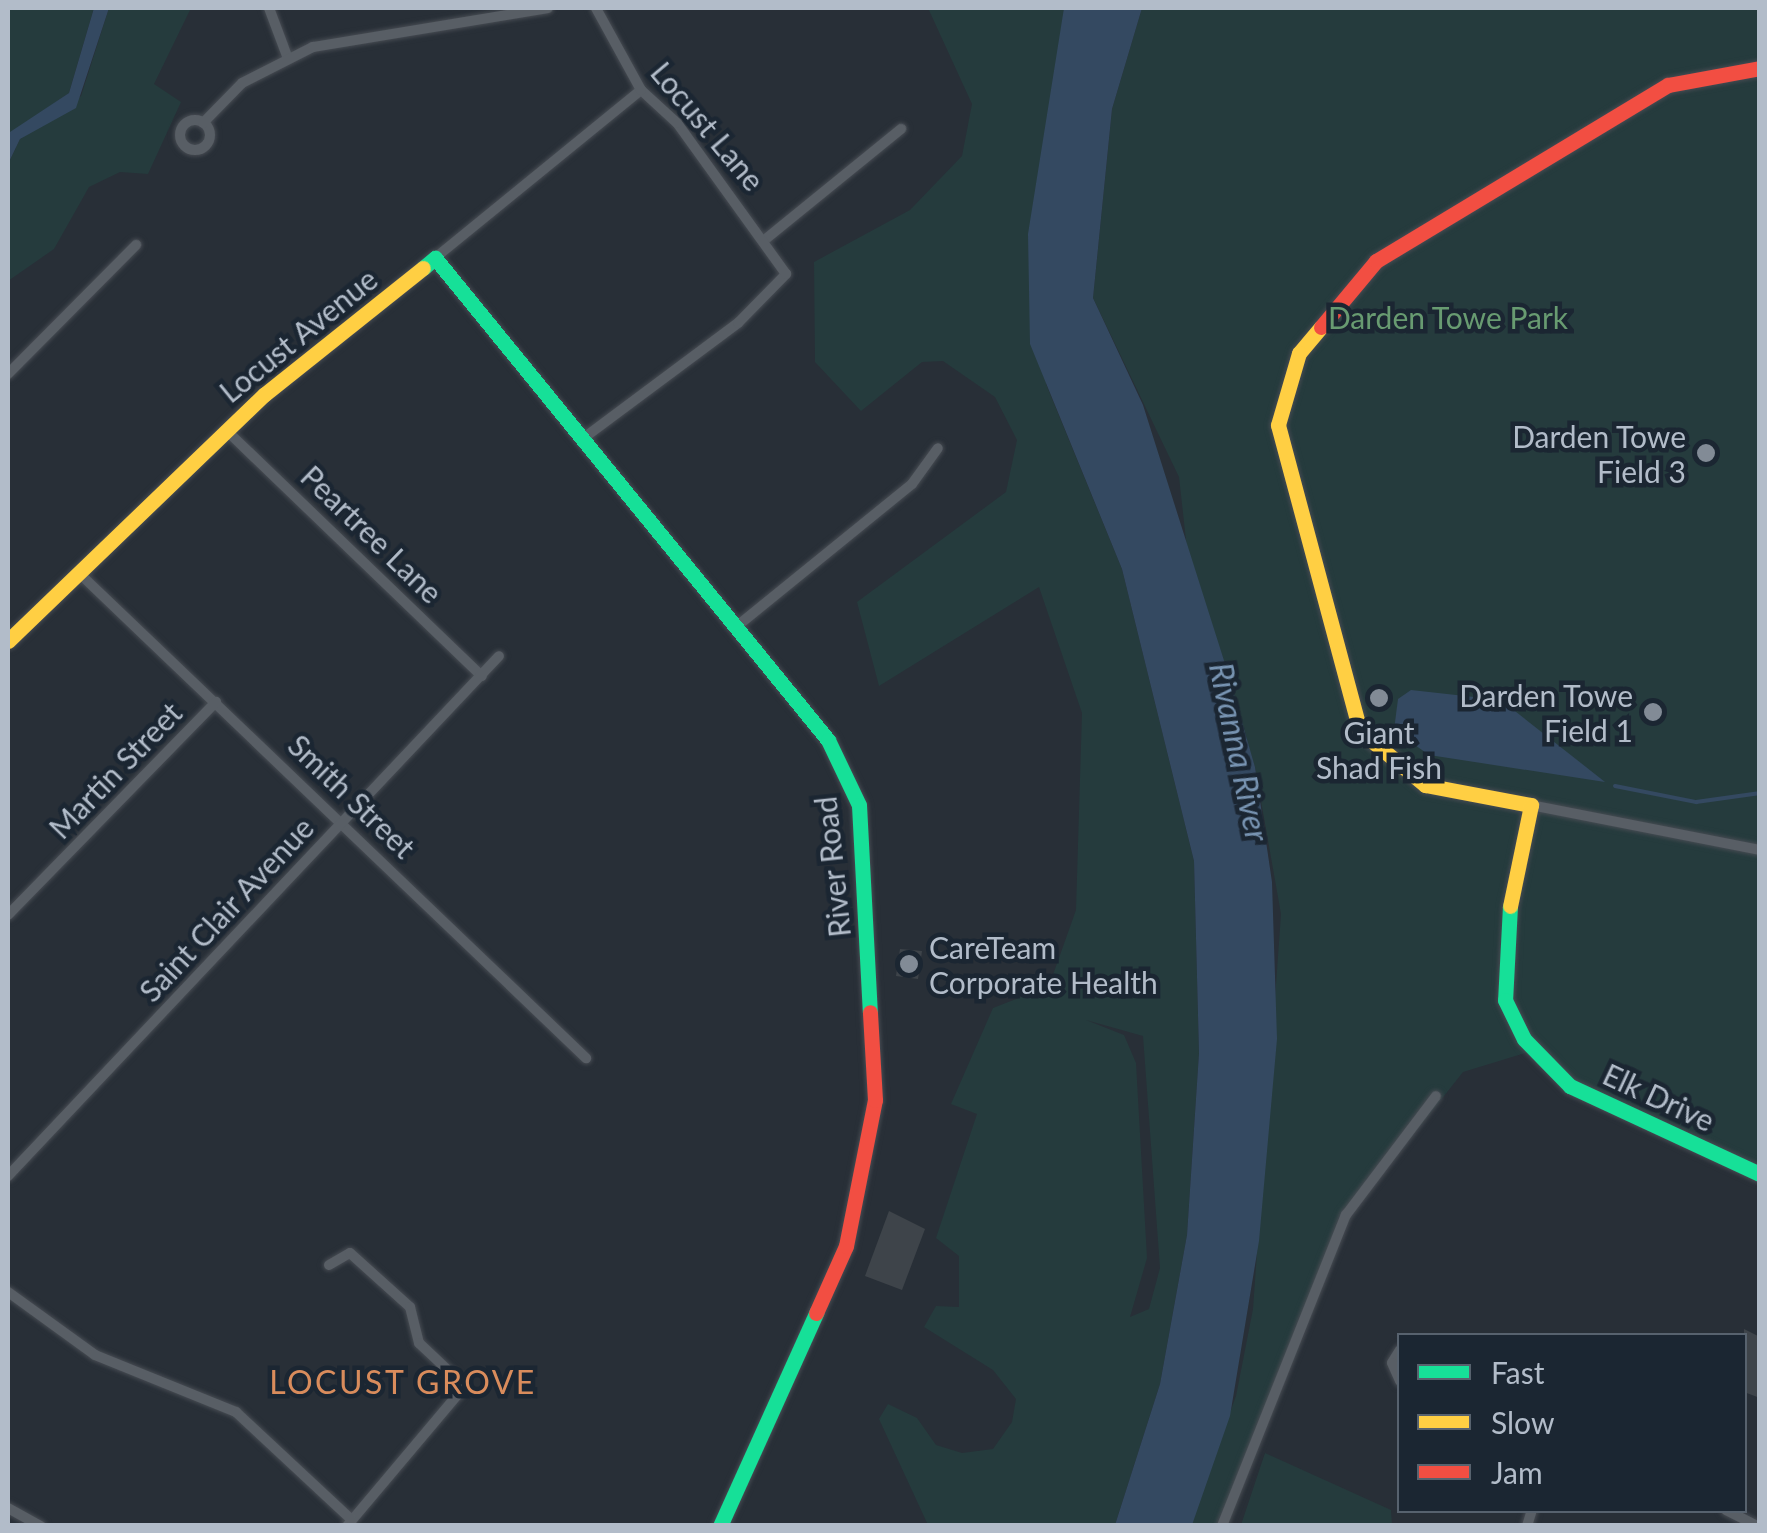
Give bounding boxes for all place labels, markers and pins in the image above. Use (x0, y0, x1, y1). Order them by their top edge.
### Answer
place label: Darden Towe Field 3 (1511, 418, 1686, 488)
marker: Darden Towe Field 3 (1695, 442, 1717, 464)
place label: Darden Towe Field 1 (1458, 677, 1633, 748)
marker: Giant Shad Fish (1368, 687, 1390, 709)
marker: Darden Towe Field 1 (1642, 701, 1664, 723)
place label: Giant Shad Fish (1316, 714, 1442, 784)
place label: CareTeam Corporate Health (929, 929, 1158, 1000)
marker: CareTeam Corporate Health (898, 953, 920, 975)

